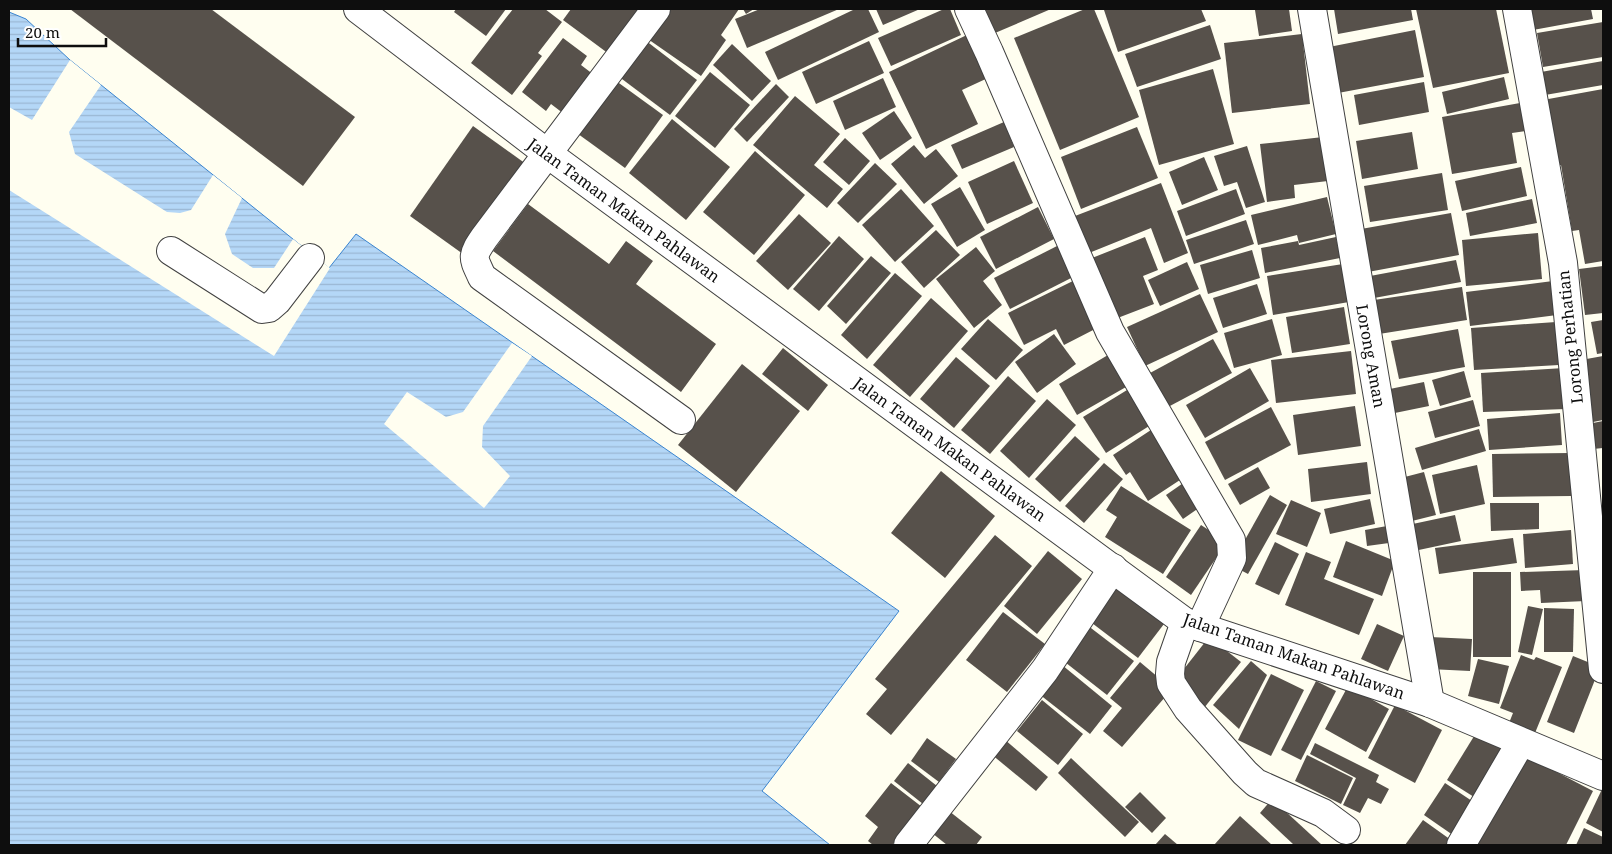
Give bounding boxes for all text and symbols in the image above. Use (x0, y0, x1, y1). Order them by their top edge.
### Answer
scale bar (18, 15, 105, 47)
text: 20 m (25, 22, 60, 42)
street label: Jalan Taman Makan Pahlawan (523, 132, 725, 287)
street label: Lorong Perhatian (1552, 269, 1588, 405)
street label: Lorong Aman (1351, 302, 1391, 410)
street label: Jalan Taman Makan Pahlawan (849, 371, 1051, 526)
street label: Jalan Taman Makan Pahlawan (1179, 607, 1408, 704)

